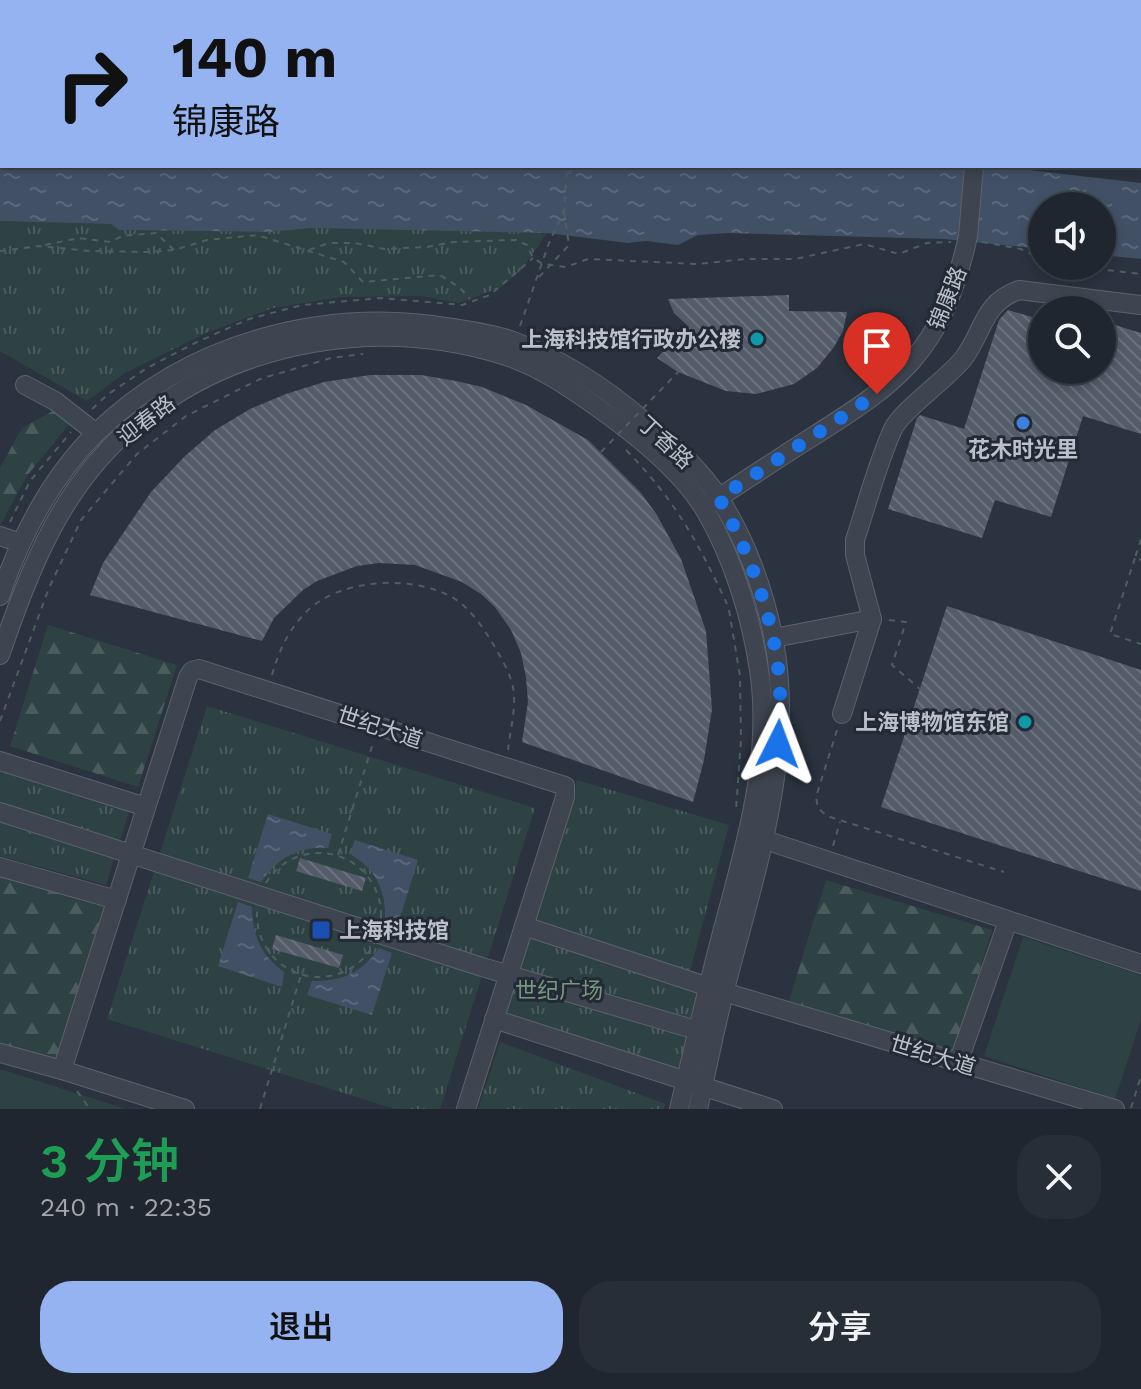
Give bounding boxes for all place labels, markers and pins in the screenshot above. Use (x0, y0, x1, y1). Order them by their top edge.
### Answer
pin (843, 312, 911, 394)
place label: 上海科技馆行政办公楼 (521, 327, 741, 352)
marker: 上海科技馆行政办公楼 (748, 330, 766, 348)
marker: 花木时光里 (1014, 414, 1032, 432)
place label: 花木时光里 (968, 437, 1078, 462)
place label: 上海博物馆东馆 (855, 710, 1009, 735)
marker: 上海博物馆东馆 (1016, 713, 1034, 731)
place label: 上海科技馆 (339, 918, 449, 943)
marker: 上海科技馆 (310, 919, 332, 941)

